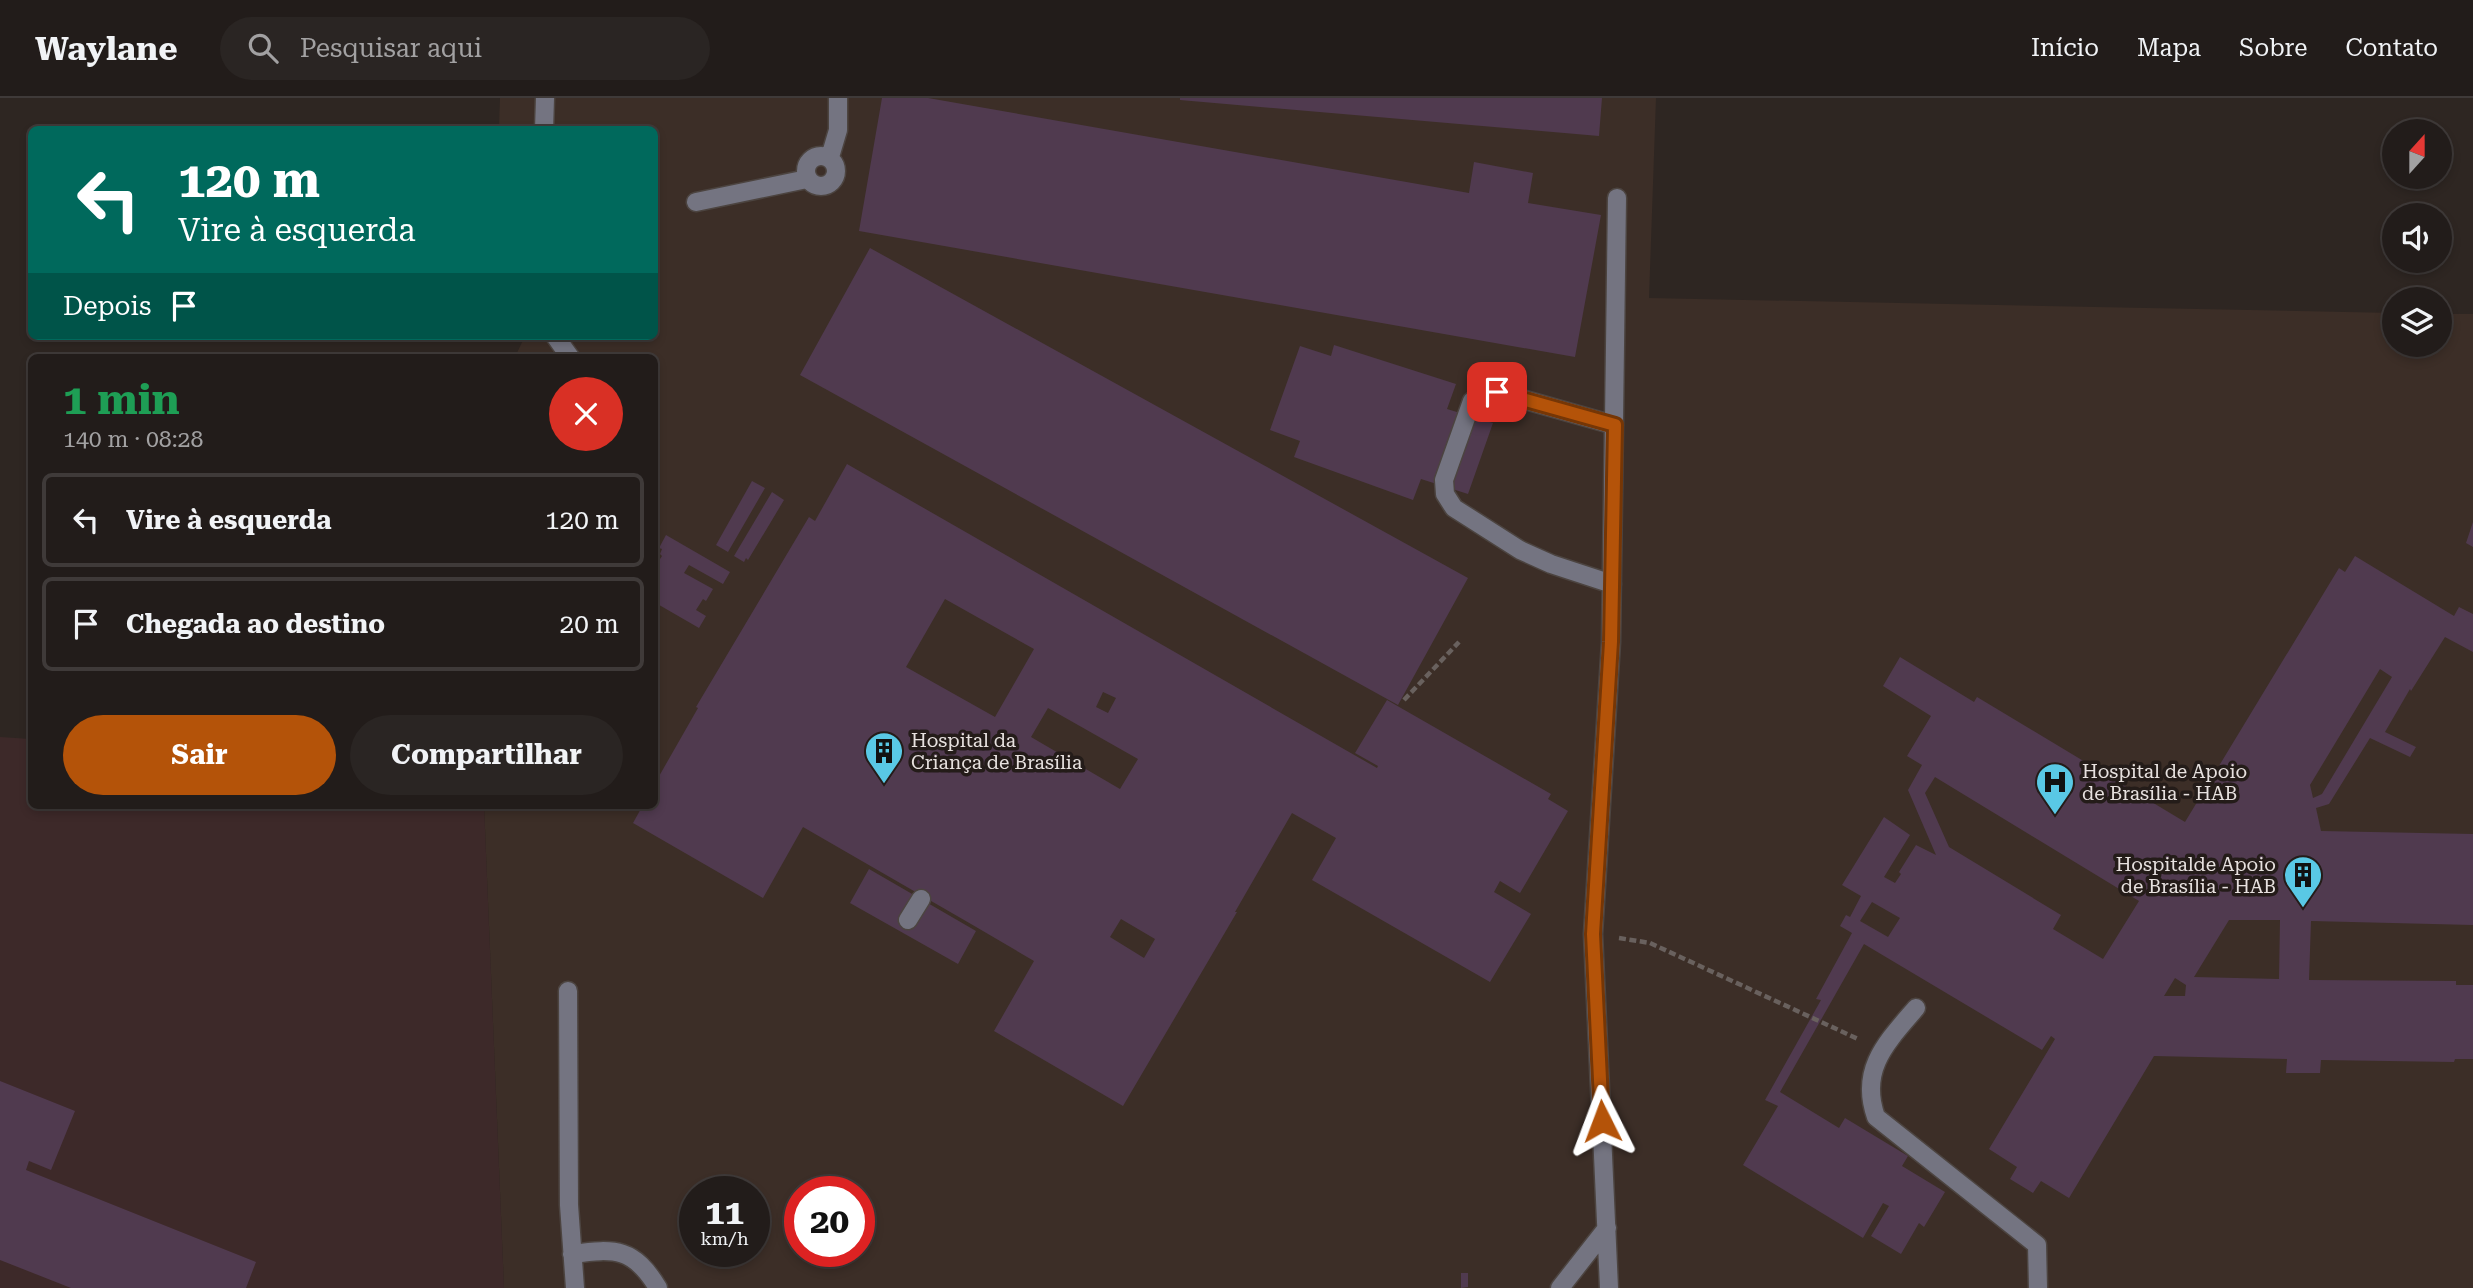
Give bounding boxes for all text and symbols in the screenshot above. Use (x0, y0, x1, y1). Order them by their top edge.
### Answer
search box (220, 17, 710, 80)
text: Waylane (35, 29, 178, 68)
icon: search (244, 29, 282, 67)
text: Pesquisar aqui (300, 33, 482, 63)
text: Início (2031, 34, 2099, 62)
text: Mapa (2137, 34, 2201, 62)
text: Sobre (2239, 34, 2307, 62)
text: Contato (2345, 34, 2438, 62)
north arrow (2382, 119, 2452, 189)
map controls (2382, 119, 2452, 357)
text: 120 m (178, 152, 320, 209)
icon: left (63, 154, 154, 245)
button: sound (2382, 203, 2452, 273)
text: Vire à esquerda (178, 211, 416, 249)
icon: arrive (165, 287, 203, 325)
button: layers (2382, 287, 2452, 357)
text: Depois (63, 291, 151, 321)
pin (1467, 362, 1527, 422)
icon: arrive (1478, 373, 1516, 411)
text: 1 min (63, 375, 180, 424)
button: close (549, 377, 623, 451)
text: 140 m · 08:28 (63, 426, 203, 453)
icon: left (67, 501, 105, 539)
text: Vire à esquerda (126, 505, 331, 535)
text: 120 m (545, 505, 619, 535)
icon: arrive (67, 605, 105, 643)
text: Chegada ao destino (126, 609, 385, 639)
text: 20 m (560, 609, 619, 639)
button: Sair (63, 715, 336, 795)
button: Compartilhar (350, 715, 623, 795)
place label: Hospital da Criança de Brasília (911, 729, 1083, 774)
building icon: Hospital da Criança de Brasília (863, 730, 905, 785)
place label: Hospital de Apoio de Brasília - HAB (2082, 760, 2247, 805)
hospital icon: Hospital de Apoio de Brasília - HAB (2034, 761, 2076, 816)
place label: Hospitalde Apoio de Brasília - HAB (2116, 853, 2276, 898)
building icon: Hospitalde Apoio de Brasília - HAB (2282, 854, 2324, 909)
position arrow (1565, 1084, 1639, 1158)
speed limit sign: 20 (784, 1176, 875, 1267)
text: 11 (705, 1192, 744, 1233)
text: km/h (700, 1228, 749, 1249)

